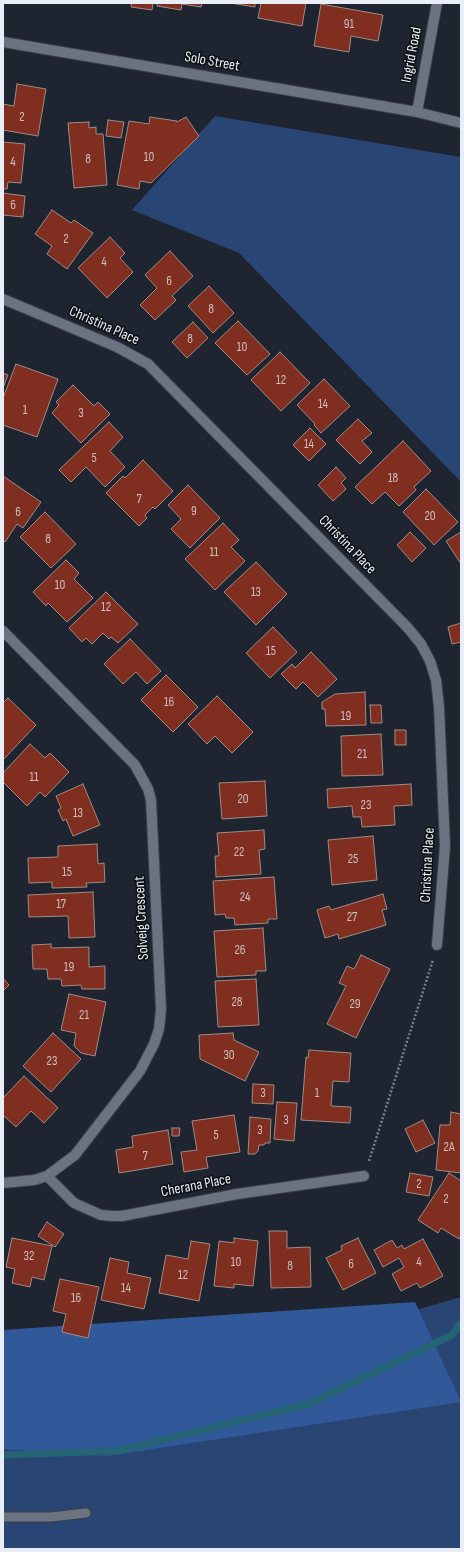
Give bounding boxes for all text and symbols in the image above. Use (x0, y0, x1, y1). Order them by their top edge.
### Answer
house number: 91 (344, 17, 354, 33)
street label: Ingrid Road (398, 26, 426, 84)
street label: Solo Street (183, 48, 241, 76)
house number: 2 (19, 110, 25, 126)
house number: 10 (144, 150, 154, 166)
house number: 8 (85, 152, 91, 168)
house number: 4 (10, 155, 16, 171)
house number: 6 (10, 198, 16, 214)
house number: 2 (63, 232, 69, 248)
house number: 4 (101, 255, 107, 271)
house number: 6 (166, 274, 172, 290)
house number: 8 (208, 302, 214, 318)
street label: Christina Place (66, 303, 142, 349)
house number: 8 (187, 332, 193, 348)
house number: 10 (237, 340, 247, 356)
house number: 12 (276, 373, 286, 389)
house number: 14 (318, 397, 328, 413)
house number: 1 (23, 403, 27, 419)
house number: 3 (78, 406, 84, 422)
house number: 14 (304, 437, 314, 453)
house number: 5 (91, 451, 97, 467)
house number: 18 (388, 471, 398, 487)
house number: 7 (136, 492, 142, 508)
house number: 9 (191, 504, 197, 520)
house number: 6 (15, 505, 21, 521)
house number: 20 (424, 509, 436, 525)
street label: Christina Place (314, 512, 380, 578)
house number: 8 (45, 532, 51, 548)
house number: 11 (209, 545, 219, 561)
house number: 10 (55, 578, 65, 594)
house number: 13 (251, 585, 261, 601)
house number: 12 (101, 600, 111, 616)
house number: 15 (266, 644, 276, 660)
house number: 16 (164, 695, 174, 711)
house number: 19 (341, 709, 351, 725)
house number: 21 (357, 747, 367, 763)
house number: 11 (29, 770, 39, 786)
house number: 20 (237, 792, 249, 808)
house number: 23 (361, 798, 371, 814)
house number: 13 (73, 806, 83, 822)
street label: Christina Place (417, 827, 439, 903)
house number: 22 (234, 845, 244, 861)
house number: 25 (348, 852, 358, 868)
house number: 15 (62, 865, 72, 881)
street label: Solveig Crescent (131, 876, 153, 960)
house number: 24 (240, 890, 250, 906)
house number: 17 (56, 897, 66, 913)
house number: 27 (347, 910, 357, 926)
house number: 26 (234, 943, 246, 959)
house number: 19 (64, 960, 74, 976)
house number: 28 (231, 995, 243, 1011)
house number: 29 (349, 997, 361, 1013)
house number: 21 (79, 1008, 89, 1024)
house number: 30 (223, 1048, 235, 1064)
house number: 23 (47, 1054, 57, 1070)
house number: 3 (260, 1086, 266, 1102)
house number: 1 (315, 1086, 319, 1102)
house number: 3 (283, 1113, 289, 1129)
house number: 3 (257, 1123, 263, 1139)
house number: 5 (213, 1128, 219, 1144)
house number: 2A (444, 1140, 454, 1156)
house number: 7 (142, 1149, 148, 1165)
street label: Cherana Place (159, 1170, 233, 1202)
house number: 2 (416, 1177, 422, 1193)
house number: 2 (443, 1192, 449, 1208)
house number: 32 (24, 1249, 34, 1265)
house number: 10 (231, 1255, 241, 1271)
house number: 4 (416, 1255, 422, 1271)
house number: 6 (348, 1257, 354, 1273)
house number: 8 (287, 1259, 293, 1275)
house number: 12 (178, 1268, 188, 1284)
house number: 14 (121, 1281, 131, 1297)
house number: 16 (71, 1291, 81, 1307)

